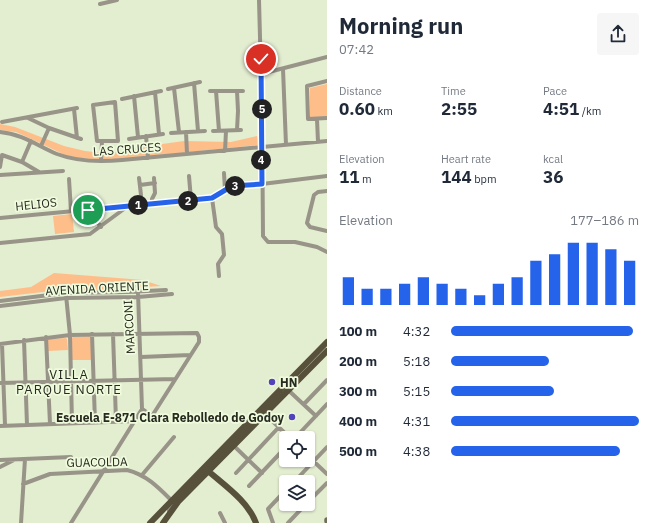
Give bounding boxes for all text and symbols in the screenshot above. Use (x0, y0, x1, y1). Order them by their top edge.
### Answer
text: Morning run (339, 11, 463, 40)
button: share (597, 13, 639, 55)
text: 07:42 (339, 41, 374, 58)
pin (244, 42, 278, 76)
icon: check (250, 48, 272, 70)
text: Distance (339, 84, 382, 98)
text: Time (441, 84, 466, 98)
text: Pace (543, 84, 567, 98)
text: 0.60 (339, 98, 375, 120)
text: 2:55 (441, 98, 477, 120)
text: 4:51 (543, 98, 579, 120)
pin: 5 (252, 99, 272, 119)
text: 5 (259, 102, 265, 116)
text: km (375, 104, 393, 118)
text: /km (579, 104, 601, 118)
street label: LAS CRUCES (92, 139, 162, 159)
pin: 4 (251, 150, 271, 170)
text: Elevation (339, 152, 385, 166)
text: Heart rate (441, 152, 491, 166)
text: kcal (543, 152, 563, 166)
text: 4 (258, 153, 264, 167)
text: 11 (339, 166, 359, 188)
text: 144 (441, 166, 472, 188)
text: 36 (543, 166, 563, 188)
text: m (359, 172, 372, 186)
text: bpm (472, 172, 497, 186)
pin: 3 (225, 176, 245, 196)
text: 3 (232, 179, 238, 193)
pin: 2 (178, 191, 198, 211)
pin (71, 193, 105, 227)
street label: HELIOS (14, 194, 58, 214)
text: 2 (185, 194, 191, 208)
pin: 1 (128, 195, 148, 215)
text: 1 (135, 198, 141, 212)
icon: arrive (77, 199, 99, 221)
text: Elevation (339, 212, 393, 229)
text: 177–186 m (570, 212, 639, 229)
street label: AVENIDA ORIENTE (45, 278, 149, 298)
street label: MARCONI (120, 299, 138, 354)
text: 100 m (339, 323, 377, 340)
text: 4:32 (403, 323, 430, 340)
text: 200 m (339, 353, 377, 370)
text: 5:18 (403, 353, 430, 370)
district label: VILLA PARQUE NORTE (16, 366, 122, 398)
place label: HN (280, 375, 297, 390)
marker: HN (267, 377, 277, 387)
text: 300 m (339, 383, 377, 400)
text: 5:15 (403, 383, 430, 400)
place label: Escuela E-871 Clara Rebolledo de Godoy (56, 410, 285, 425)
marker: Escuela E-871 Clara Rebolledo de Godoy (287, 412, 297, 422)
text: 400 m (339, 413, 377, 430)
text: 4:31 (403, 413, 430, 430)
map controls (279, 431, 315, 511)
button: locate (279, 431, 315, 467)
text: 500 m (339, 443, 377, 460)
text: 4:38 (403, 443, 430, 460)
street label: GUACOLDA (66, 454, 128, 470)
button: layers (279, 475, 315, 511)

